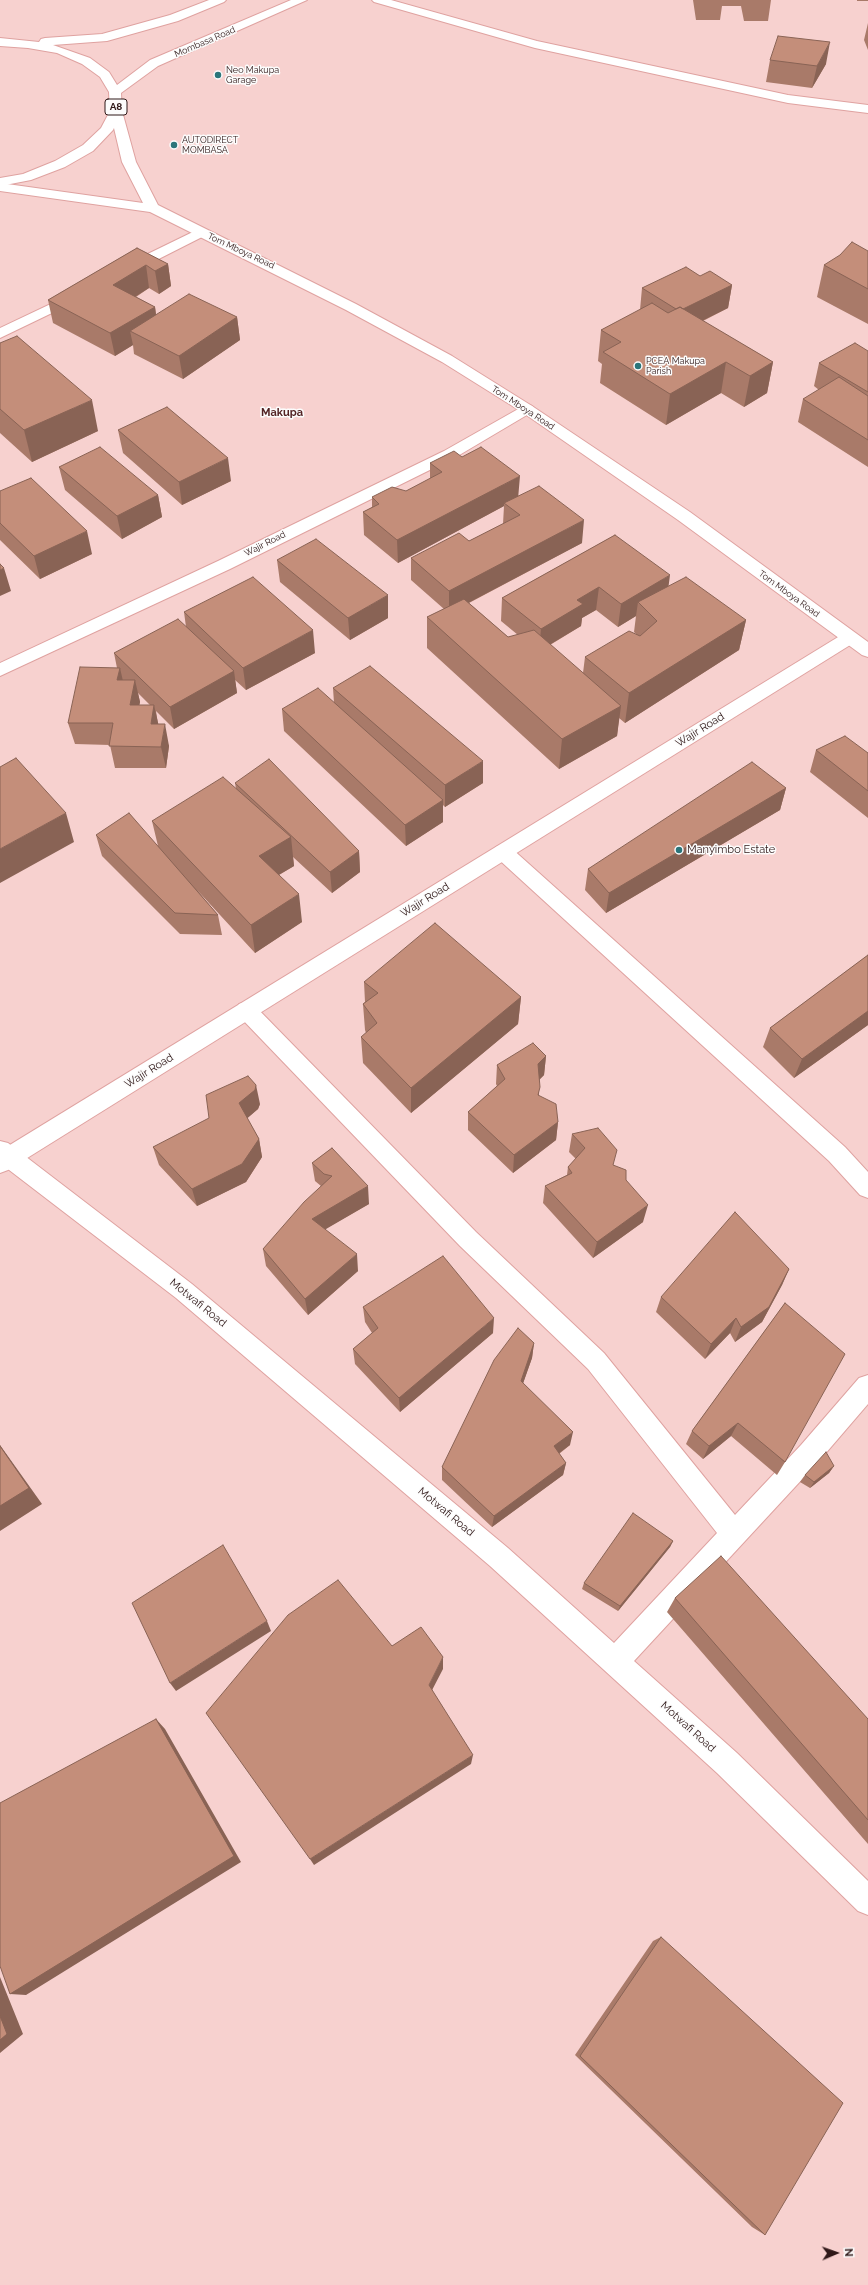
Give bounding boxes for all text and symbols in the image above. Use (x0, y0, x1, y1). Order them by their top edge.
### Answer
street label: Mombasa Road (173, 24, 237, 60)
place label: Neo Makupa Garage (226, 65, 279, 86)
marker: Neo Makupa Garage (213, 70, 223, 80)
road number: A8 (105, 99, 127, 115)
place label: AUTODIRECT MOMBASA (182, 135, 238, 156)
marker: AUTODIRECT MOMBASA (169, 140, 179, 150)
street label: Tom Mboya Road (206, 231, 276, 271)
place label: PCEA Makupa Parish (646, 356, 705, 377)
marker: PCEA Makupa Parish (633, 361, 643, 371)
street label: Tom Mboya Road (490, 384, 556, 432)
district label: Makupa (261, 406, 303, 420)
street label: Wajir Road (243, 529, 287, 559)
street label: Tom Mboya Road (756, 568, 822, 620)
street label: Wajir Road (673, 710, 727, 750)
place label: Manyimbo Estate (687, 843, 775, 857)
marker: Manyimbo Estate (674, 845, 684, 855)
street label: Wajir Road (398, 880, 452, 920)
street label: Wajir Road (122, 1051, 176, 1091)
street label: Motwafi Road (167, 1276, 229, 1330)
street label: Motwafi Road (415, 1485, 477, 1539)
street label: Motwafi Road (658, 1699, 718, 1755)
north arrow (816, 2233, 856, 2273)
text: N (842, 2248, 855, 2257)

